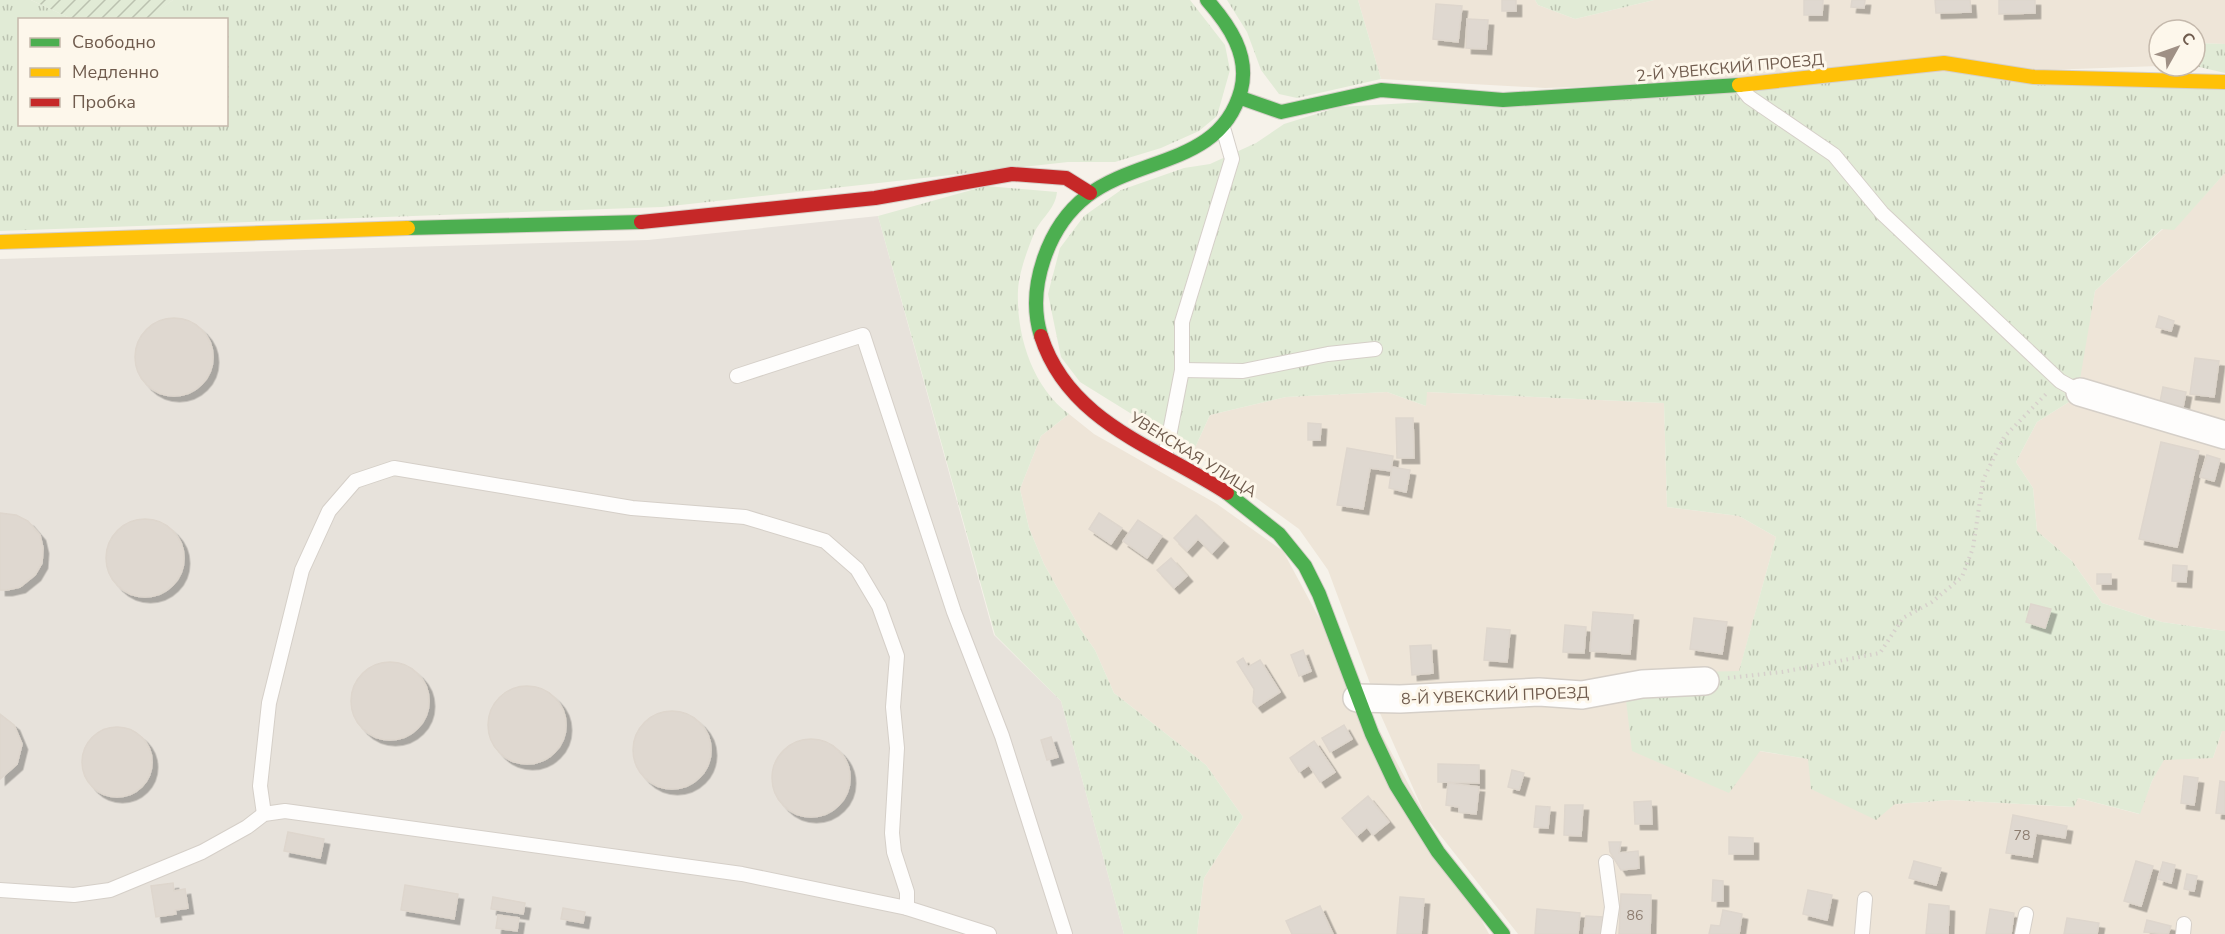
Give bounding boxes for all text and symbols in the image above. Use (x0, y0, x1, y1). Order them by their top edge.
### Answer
legend (18, 18, 228, 126)
north arrow (2147, 18, 2207, 78)
text: С (2176, 28, 2200, 50)
text: Свободно (72, 30, 156, 54)
street label: 2-Й УВЕКСКИЙ ПРОЕЗД (1635, 49, 1825, 87)
text: Медленно (72, 60, 159, 84)
text: Пробка (72, 90, 136, 114)
street label: УВЕКСКАЯ УЛИЦА (1124, 406, 1261, 503)
street label: 8-Й УВЕКСКИЙ ПРОЕЗД (1401, 682, 1590, 710)
house number: 78 (2014, 826, 2030, 845)
house number: 86 (1627, 906, 1643, 925)

